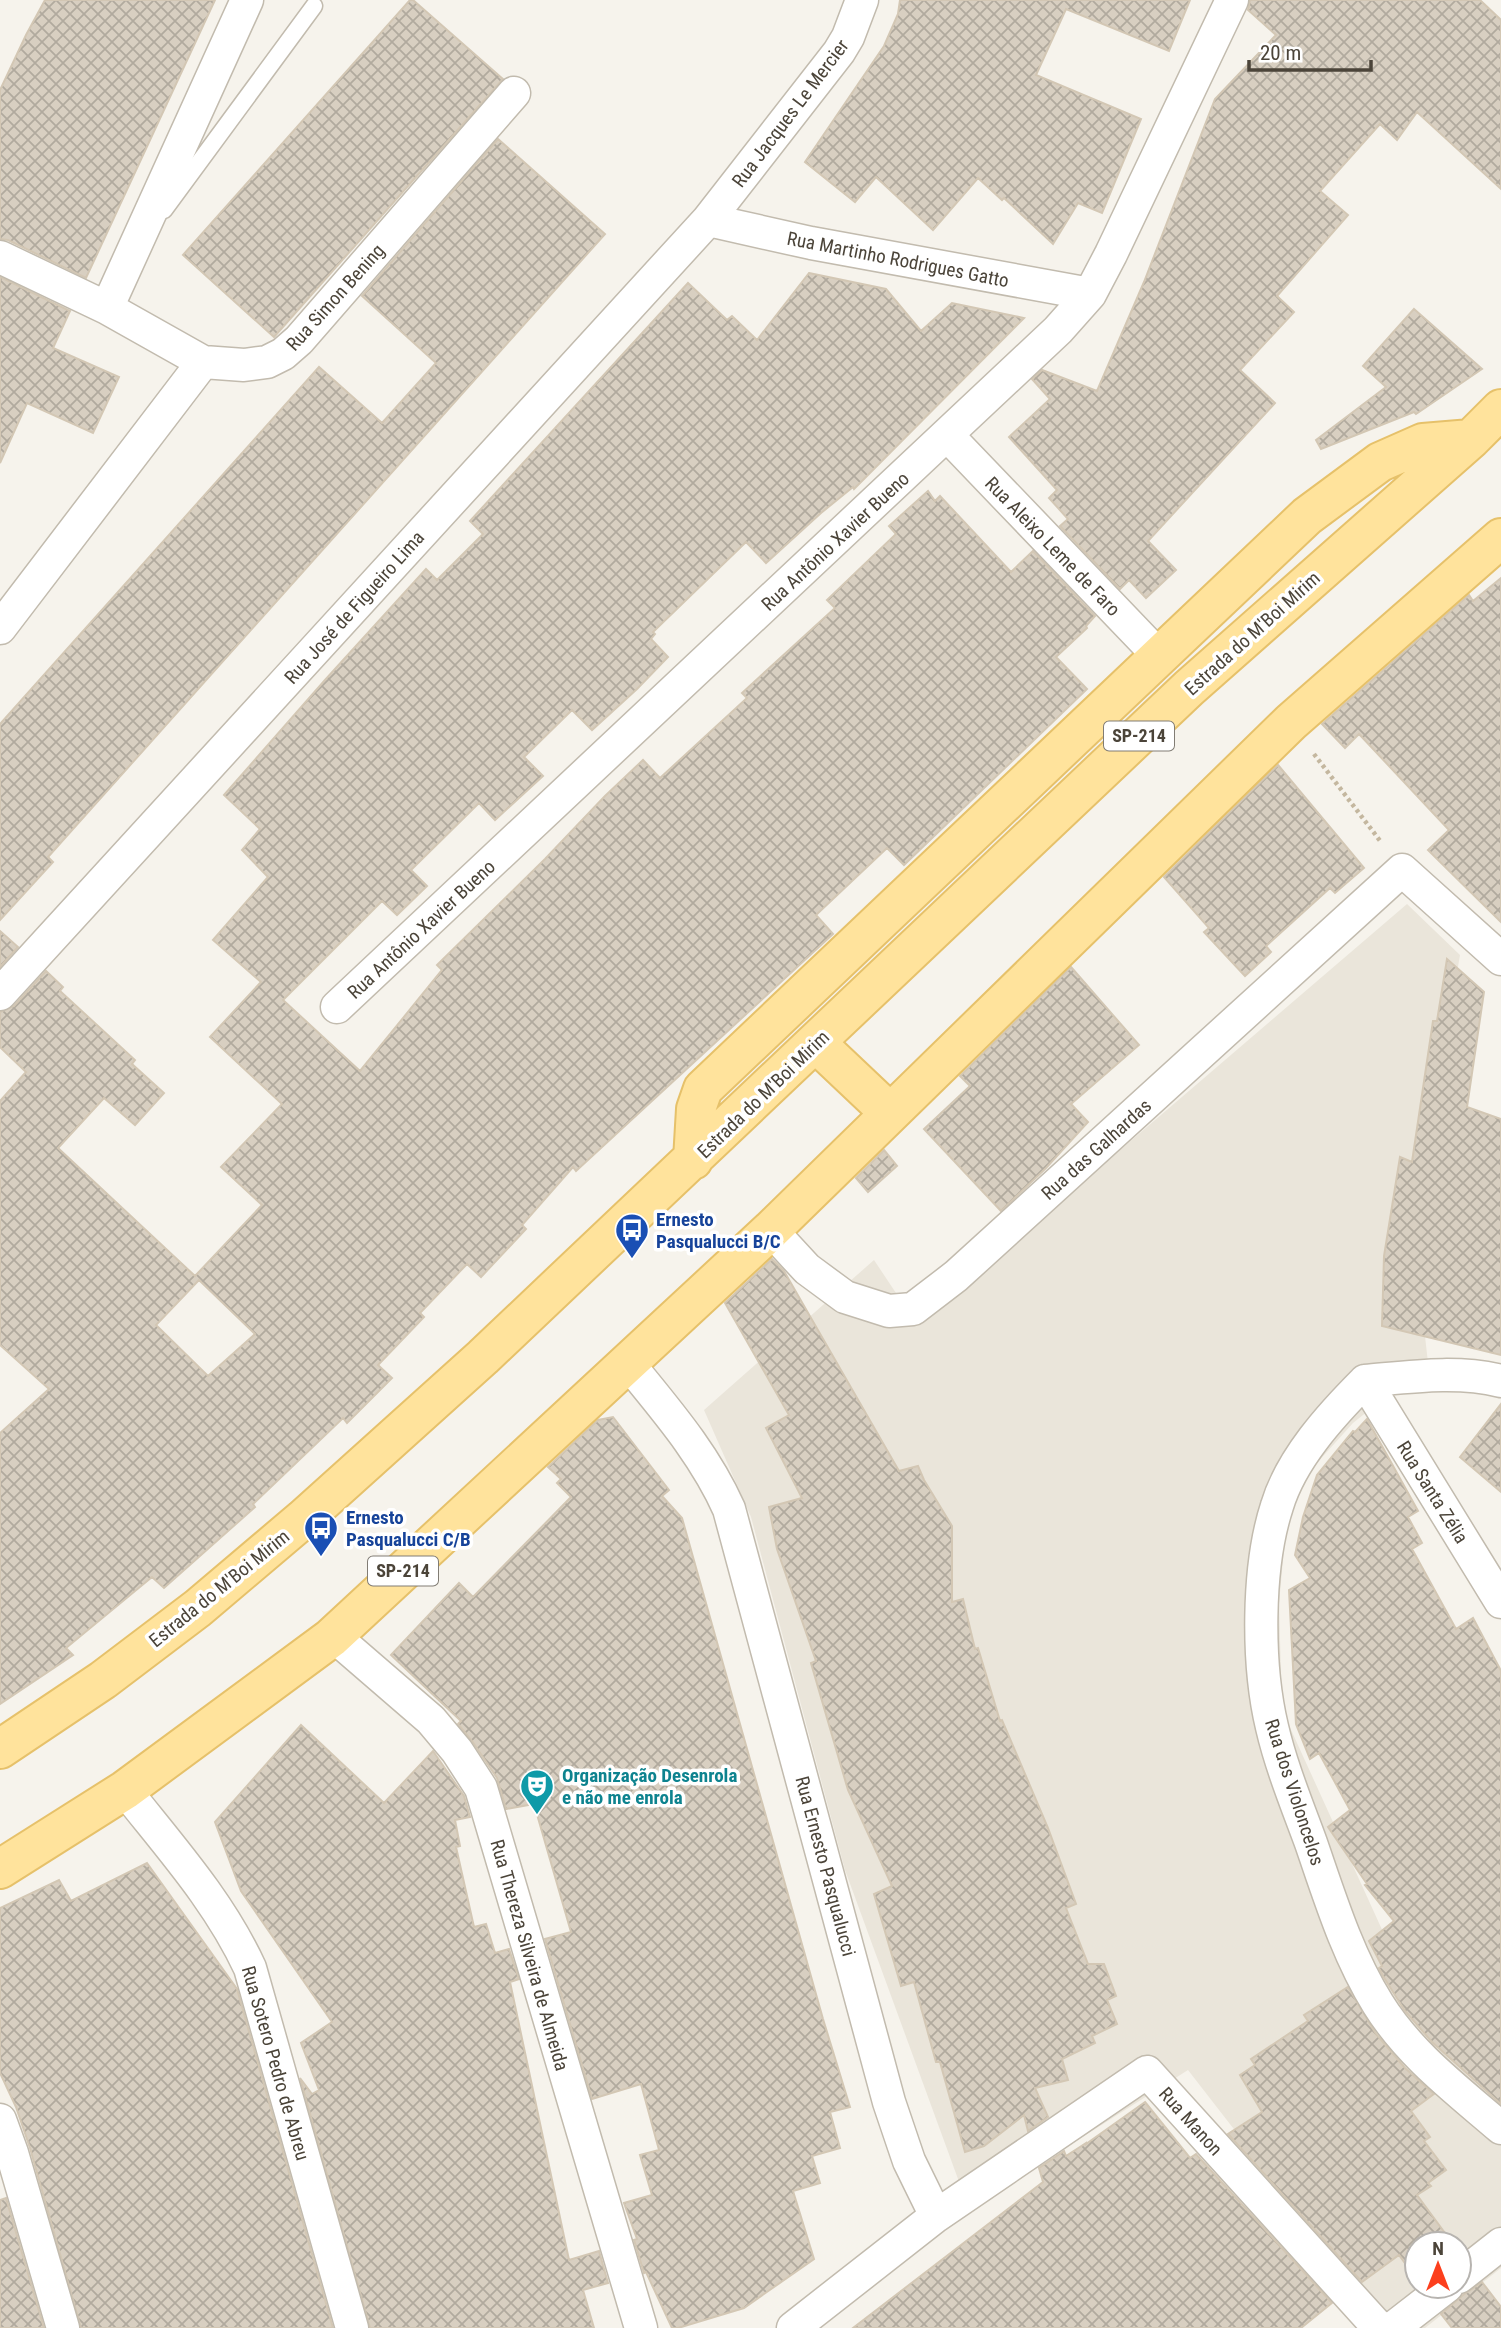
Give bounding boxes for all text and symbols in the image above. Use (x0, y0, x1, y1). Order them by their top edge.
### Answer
scale bar (1249, 28, 1372, 72)
street label: Rua Jacques Le Mercier (727, 35, 854, 192)
text: 20 m (1260, 41, 1301, 65)
street label: Rua Martinho Rodrigues Gatto (785, 227, 1011, 292)
street label: Rua Simon Bening (281, 239, 389, 355)
street label: Rua Antônio Xavier Bueno (757, 467, 914, 616)
street label: Rua Aleixo Leme de Faro (980, 472, 1125, 621)
street label: Rua José de Figueiro Lima (280, 526, 429, 688)
street label: Estrada do M'Boi Mirim (1180, 567, 1325, 700)
road number: SP-214 (1104, 722, 1174, 750)
street label: Rua Antônio Xavier Bueno (343, 855, 500, 1004)
street label: Estrada do M'Boi Mirim (693, 1026, 834, 1163)
street label: Rua das Galhardas (1037, 1094, 1156, 1205)
place label: Ernesto Pasqualucci B/C (656, 1208, 781, 1253)
bus stop icon: Ernesto Pasqualucci B/C (613, 1211, 651, 1260)
street label: Rua Santa Zélia (1392, 1437, 1473, 1548)
place label: Ernesto Pasqualucci C/B (346, 1506, 471, 1551)
bus stop icon: Ernesto Pasqualucci C/B (302, 1509, 340, 1558)
street label: Estrada do M'Boi Mirim (144, 1525, 294, 1652)
road number: SP-214 (368, 1556, 438, 1586)
street label: Rua dos Violoncelos (1260, 1716, 1329, 1868)
place label: Organização Desenrola e não me enrola (562, 1764, 737, 1809)
theatre icon: Organização Desenrola e não me enrola (518, 1767, 556, 1816)
street label: Rua Ernesto Pasqualucci (790, 1774, 861, 1959)
street label: Rua Thereza Silveira de Almeida (485, 1837, 574, 2073)
street label: Rua Sotero Pedro de Abreu (237, 1963, 314, 2163)
street label: Rua Manon (1154, 2082, 1227, 2160)
north arrow (1403, 2230, 1473, 2300)
text: N (1432, 2237, 1444, 2260)

